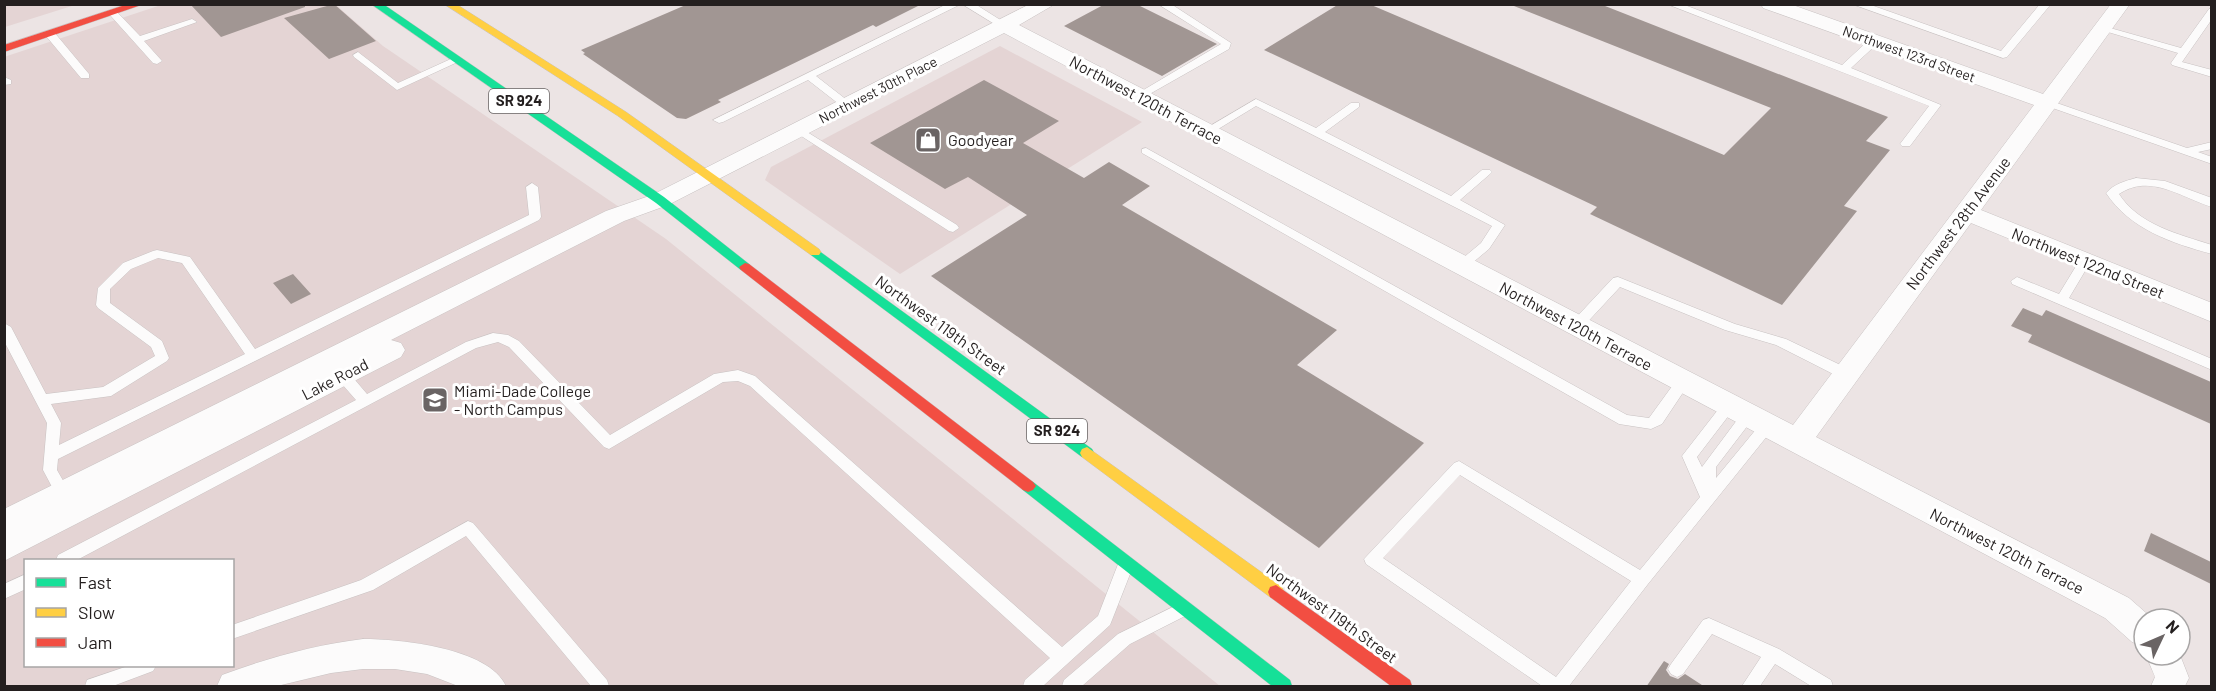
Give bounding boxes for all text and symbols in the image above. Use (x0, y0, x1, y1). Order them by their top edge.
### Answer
street label: Northwest 123rd Street (1841, 22, 1978, 85)
street label: Northwest 120th Terrace (1067, 51, 1226, 148)
street label: Northwest 30th Place (816, 52, 940, 127)
road number: SR 924 (489, 89, 549, 113)
shop icon: Goodyear (913, 125, 943, 155)
place label: Goodyear (948, 130, 1014, 149)
street label: Northwest 28th Avenue (1901, 152, 2014, 293)
street label: Northwest 122nd Street (2009, 223, 2167, 302)
street label: Northwest 119th Street (872, 271, 1010, 378)
street label: Northwest 120th Terrace (1497, 277, 1656, 374)
street label: Lake Road (298, 354, 371, 403)
place label: Miami-Dade College - North Campus (454, 381, 591, 418)
school or university icon: Miami-Dade College - North Campus (420, 385, 450, 415)
road number: SR 924 (1027, 419, 1087, 443)
street label: Northwest 120th Terrace (1927, 503, 2087, 598)
legend (24, 559, 234, 667)
street label: Northwest 119th Street (1263, 559, 1401, 666)
text: Fast (78, 571, 112, 593)
text: Slow (78, 601, 115, 623)
north arrow (2132, 607, 2192, 667)
text: N (2163, 616, 2184, 637)
text: Jam (78, 631, 112, 653)

